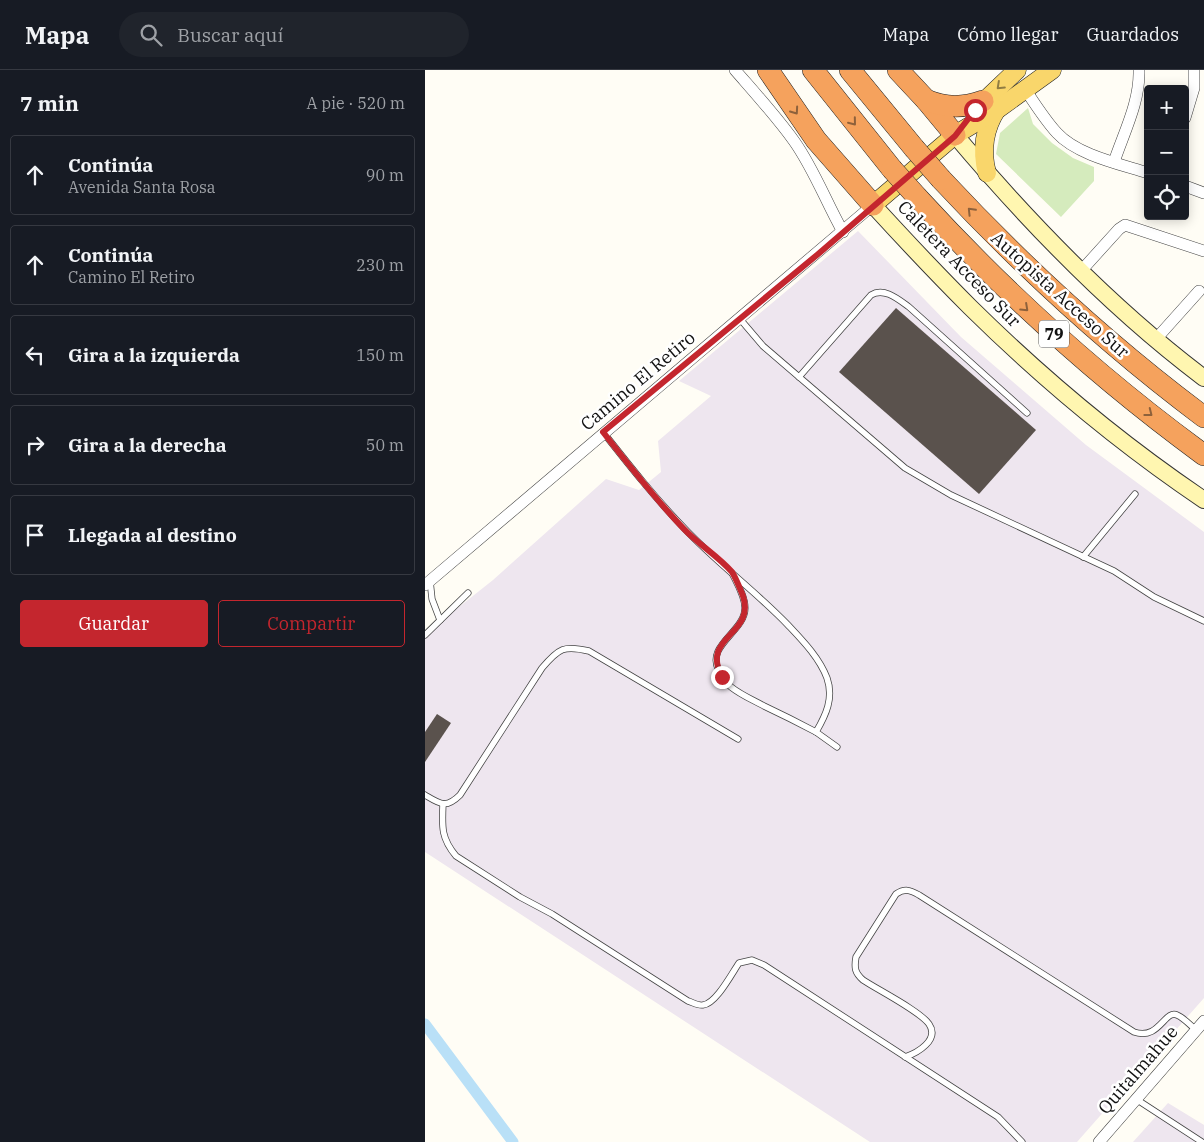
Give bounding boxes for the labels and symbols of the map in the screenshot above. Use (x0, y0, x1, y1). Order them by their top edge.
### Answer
one-way arrow (997, 80, 1006, 89)
route start (964, 99, 987, 122)
one-way arrow (789, 105, 798, 115)
one-way arrow (848, 116, 856, 125)
street label: Caletera Acceso Sur (893, 195, 1026, 332)
one-way arrow (968, 208, 977, 217)
street label: Autopista Acceso Sur (986, 226, 1134, 363)
one-way arrow (1019, 302, 1028, 311)
road number: 79 (1039, 320, 1069, 348)
street label: Camino El Retiro (576, 326, 700, 435)
one-way arrow (1143, 408, 1152, 417)
route end (711, 666, 734, 689)
street label: Quitalmahue (1093, 1021, 1182, 1119)

